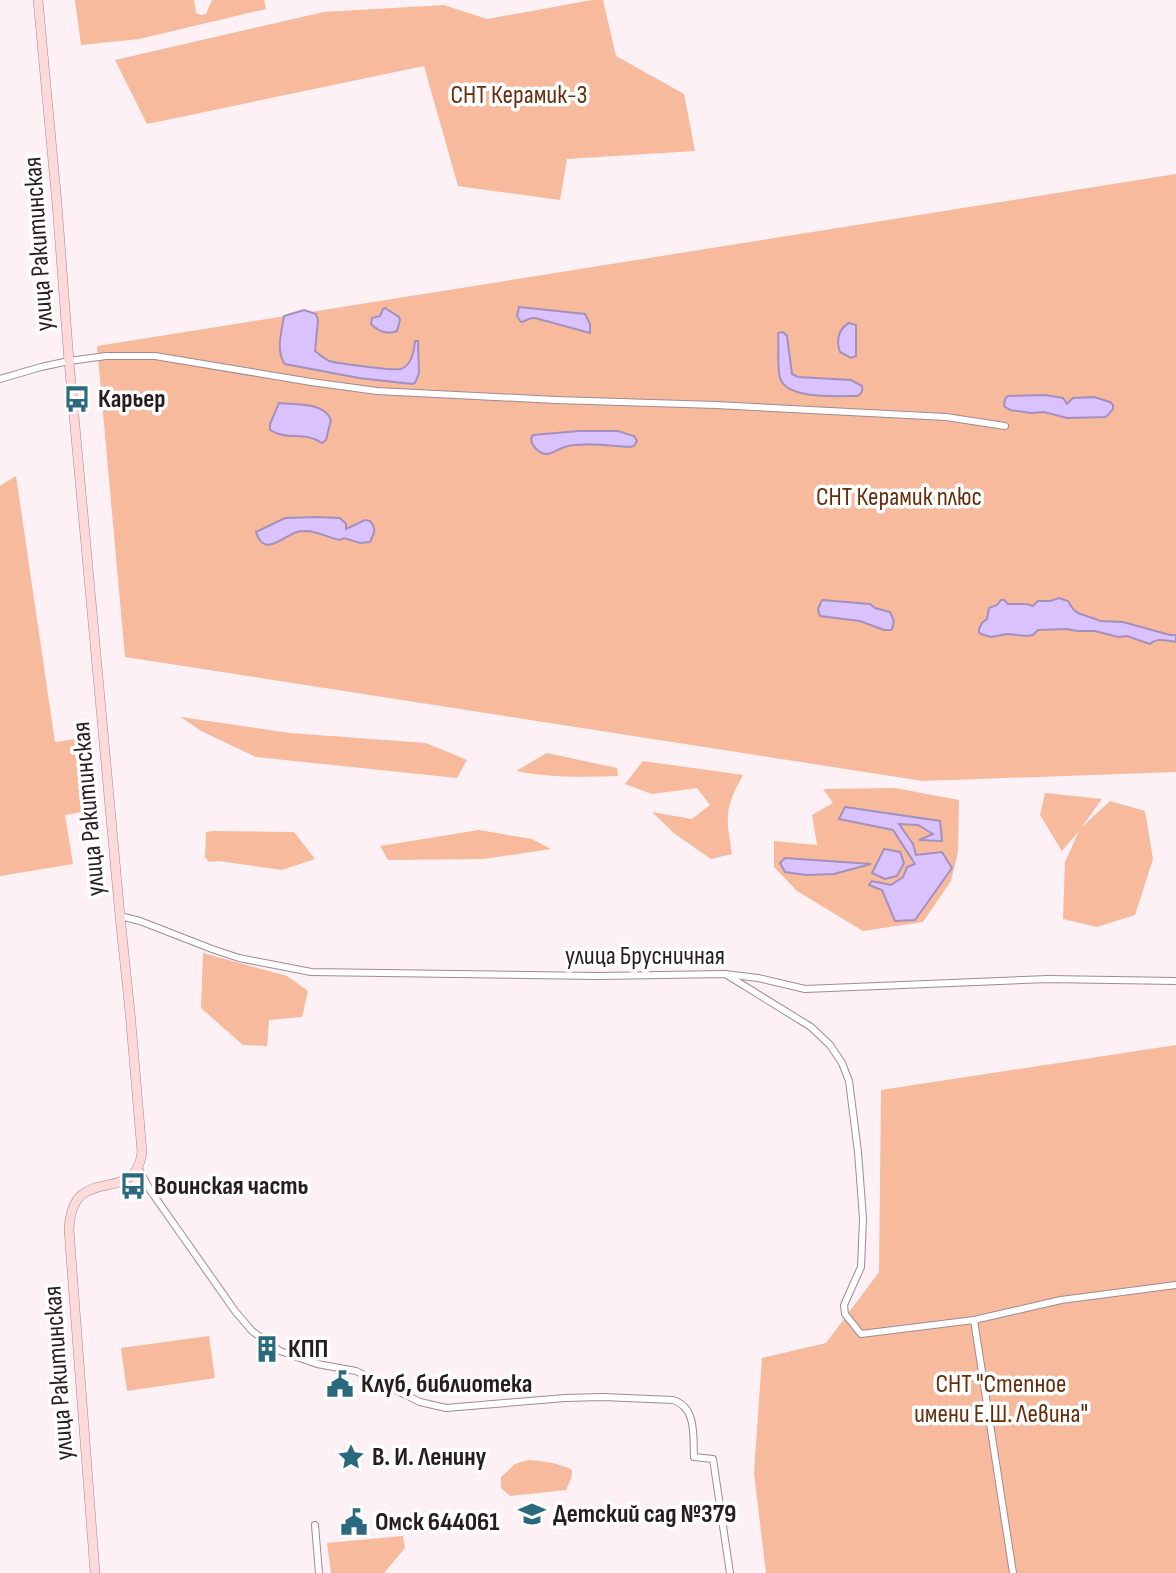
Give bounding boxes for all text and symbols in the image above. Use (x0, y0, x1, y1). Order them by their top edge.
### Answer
park label: СНТ Керамик-3 (450, 80, 588, 111)
street label: улица Ракитинская (17, 156, 61, 332)
bus stop icon: Карьер (62, 384, 92, 414)
place label: Карьер (98, 384, 166, 415)
park label: СНТ Керамик плюс (816, 482, 982, 513)
street label: улица Ракитинская (66, 721, 112, 897)
street label: улица Брусничная (565, 941, 725, 972)
bus stop icon: Воинская часть (118, 1171, 148, 1201)
place label: Воинская часть (154, 1171, 309, 1202)
street label: улица Ракитинская (37, 1285, 81, 1461)
building icon: КПП (252, 1334, 282, 1364)
place label: КПП (288, 1334, 328, 1365)
public building icon: Клуб, библиотека (325, 1369, 355, 1399)
place label: Клуб, библиотека (361, 1369, 533, 1400)
park label: СНТ "Степное имени Е.Ш. Левина" (914, 1369, 1088, 1430)
place icon: В. И. Ленину (336, 1442, 366, 1472)
place label: В. И. Ленину (372, 1442, 487, 1473)
school or university icon: Детский сад №379 (517, 1499, 547, 1529)
place label: Детский сад №379 (553, 1499, 736, 1530)
public building icon: Омск 644061 (339, 1507, 369, 1537)
place label: Омск 644061 (375, 1507, 499, 1538)

